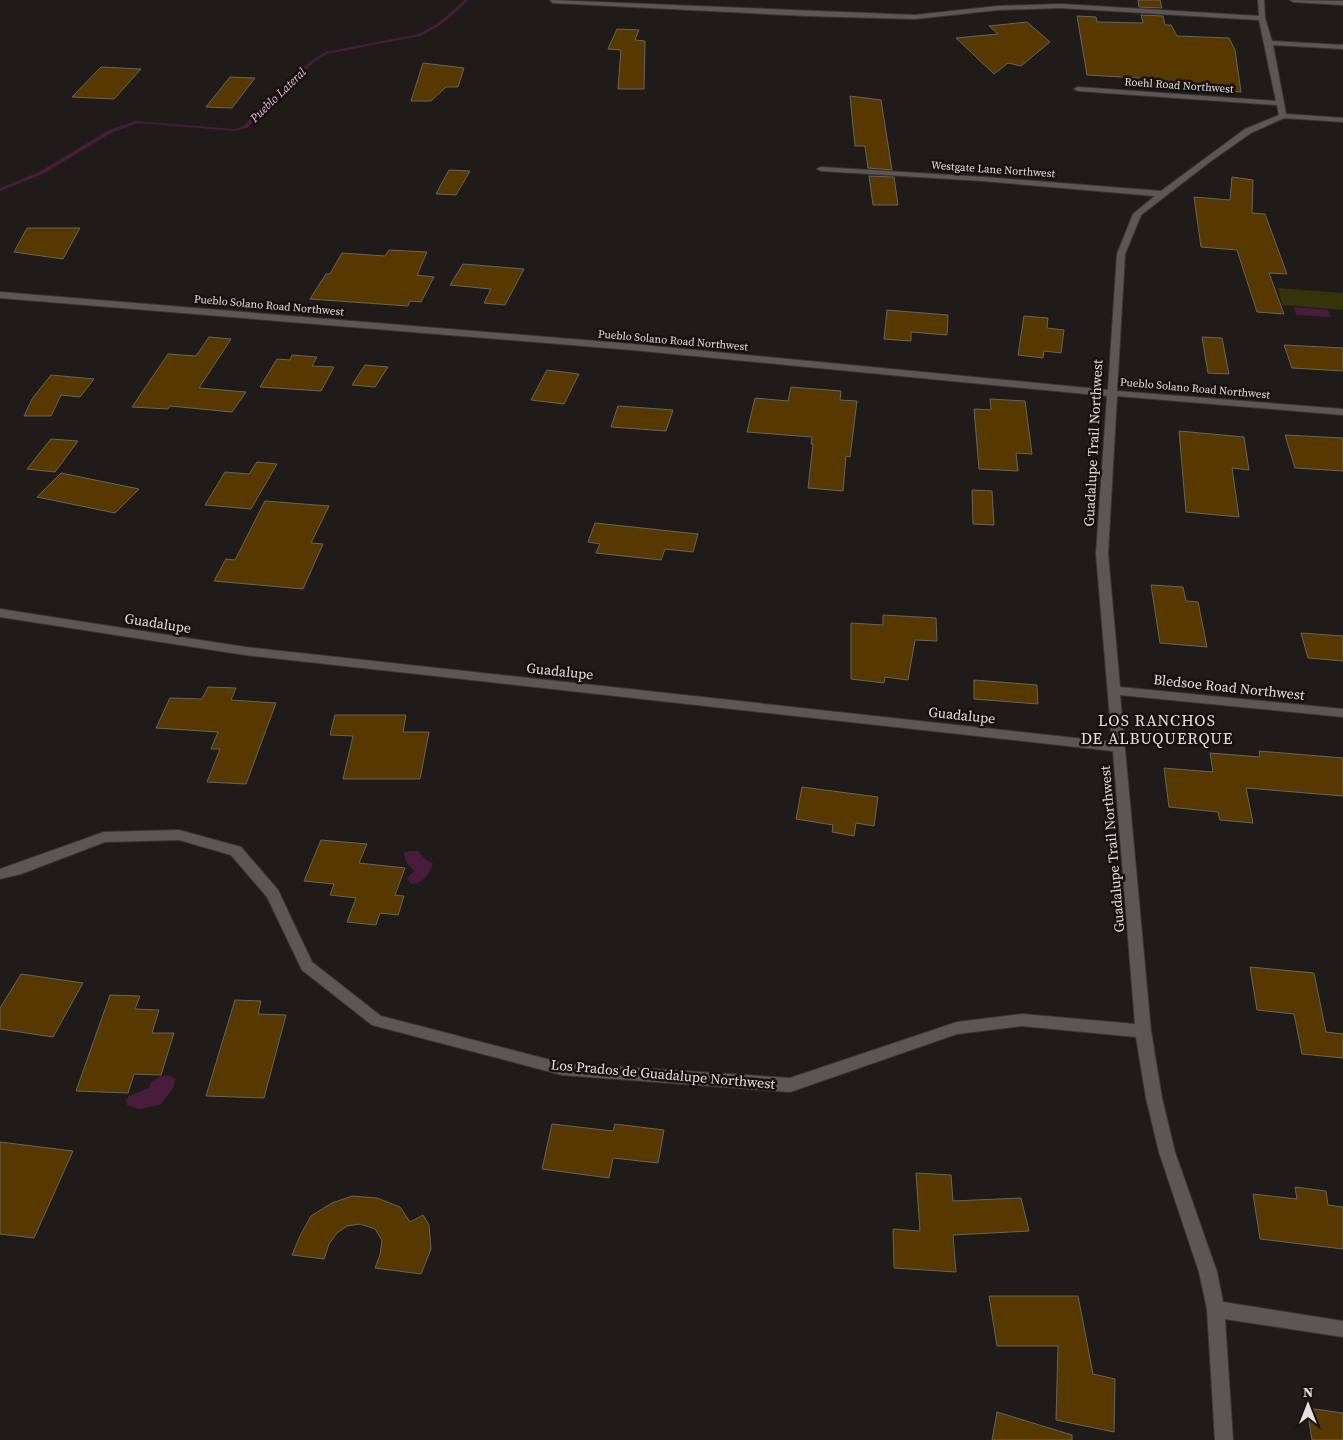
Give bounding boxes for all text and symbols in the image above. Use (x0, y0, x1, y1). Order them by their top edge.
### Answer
water label: Pueblo Lateral (246, 64, 310, 126)
street label: Roehl Road Northwest (1124, 74, 1234, 97)
street label: Westgate Lane Northwest (930, 158, 1056, 181)
street label: Pueblo Solano Road Northwest (193, 291, 345, 320)
street label: Pueblo Solano Road Northwest (597, 326, 749, 355)
street label: Guadalupe Trail Northwest (1079, 358, 1107, 527)
street label: Pueblo Solano Road Northwest (1119, 374, 1271, 403)
street label: Guadalupe (123, 608, 193, 638)
street label: Guadalupe (526, 658, 594, 684)
street label: Bledsoe Road Northwest (1152, 669, 1306, 705)
street label: Guadalupe (928, 702, 996, 728)
district label: LOS RANCHOS DE ALBUQUERQUE (1081, 709, 1233, 749)
street label: Guadalupe Trail Northwest (1095, 764, 1129, 933)
street label: Los Prados de Guadalupe Northwest (550, 1054, 776, 1094)
north arrow (1283, 1380, 1333, 1430)
text: N (1303, 1382, 1313, 1402)

